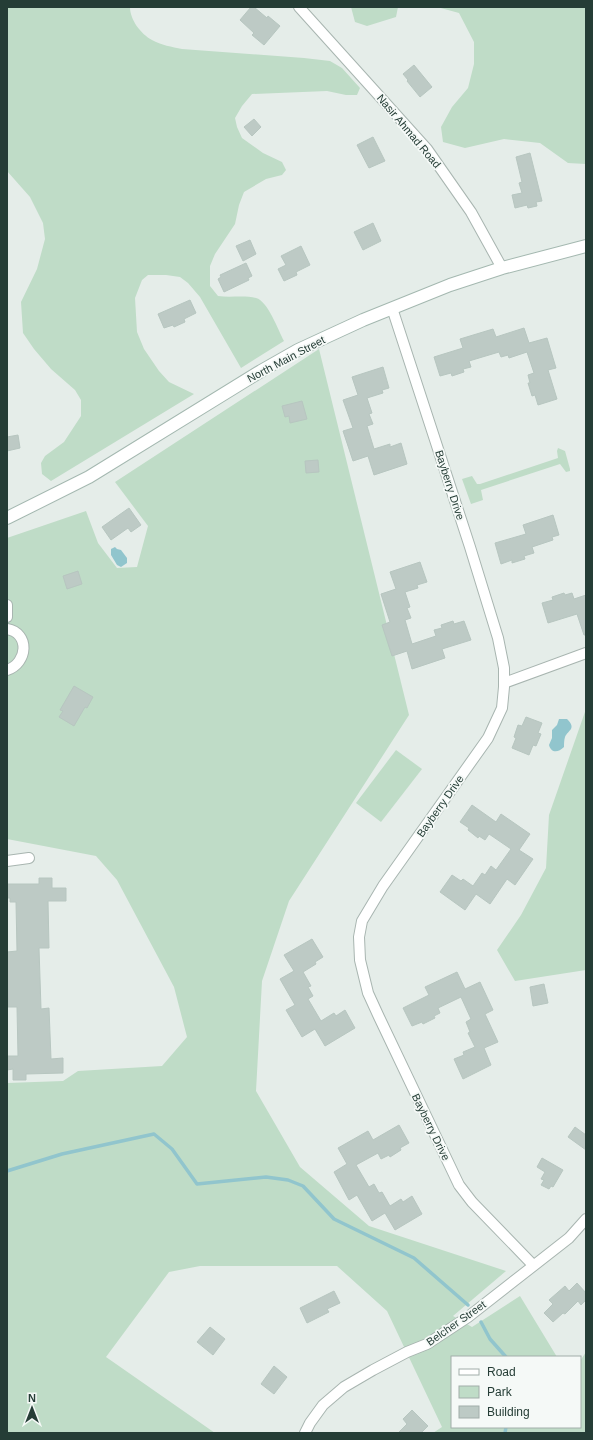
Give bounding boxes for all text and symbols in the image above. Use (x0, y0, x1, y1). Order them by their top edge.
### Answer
street label: Nasir Ahmad Road (375, 92, 443, 170)
street label: North Main Street (245, 333, 327, 385)
street label: Bayberry Drive (433, 449, 467, 521)
street label: Bayberry Drive (414, 773, 466, 839)
street label: Bayberry Drive (410, 1092, 452, 1162)
street label: Belcher Street (424, 1298, 488, 1348)
legend (451, 1356, 581, 1428)
text: Road (487, 1365, 516, 1379)
text: Park (487, 1385, 513, 1399)
north arrow (12, 1388, 52, 1428)
text: N (28, 1392, 36, 1404)
text: Building (487, 1405, 530, 1419)

